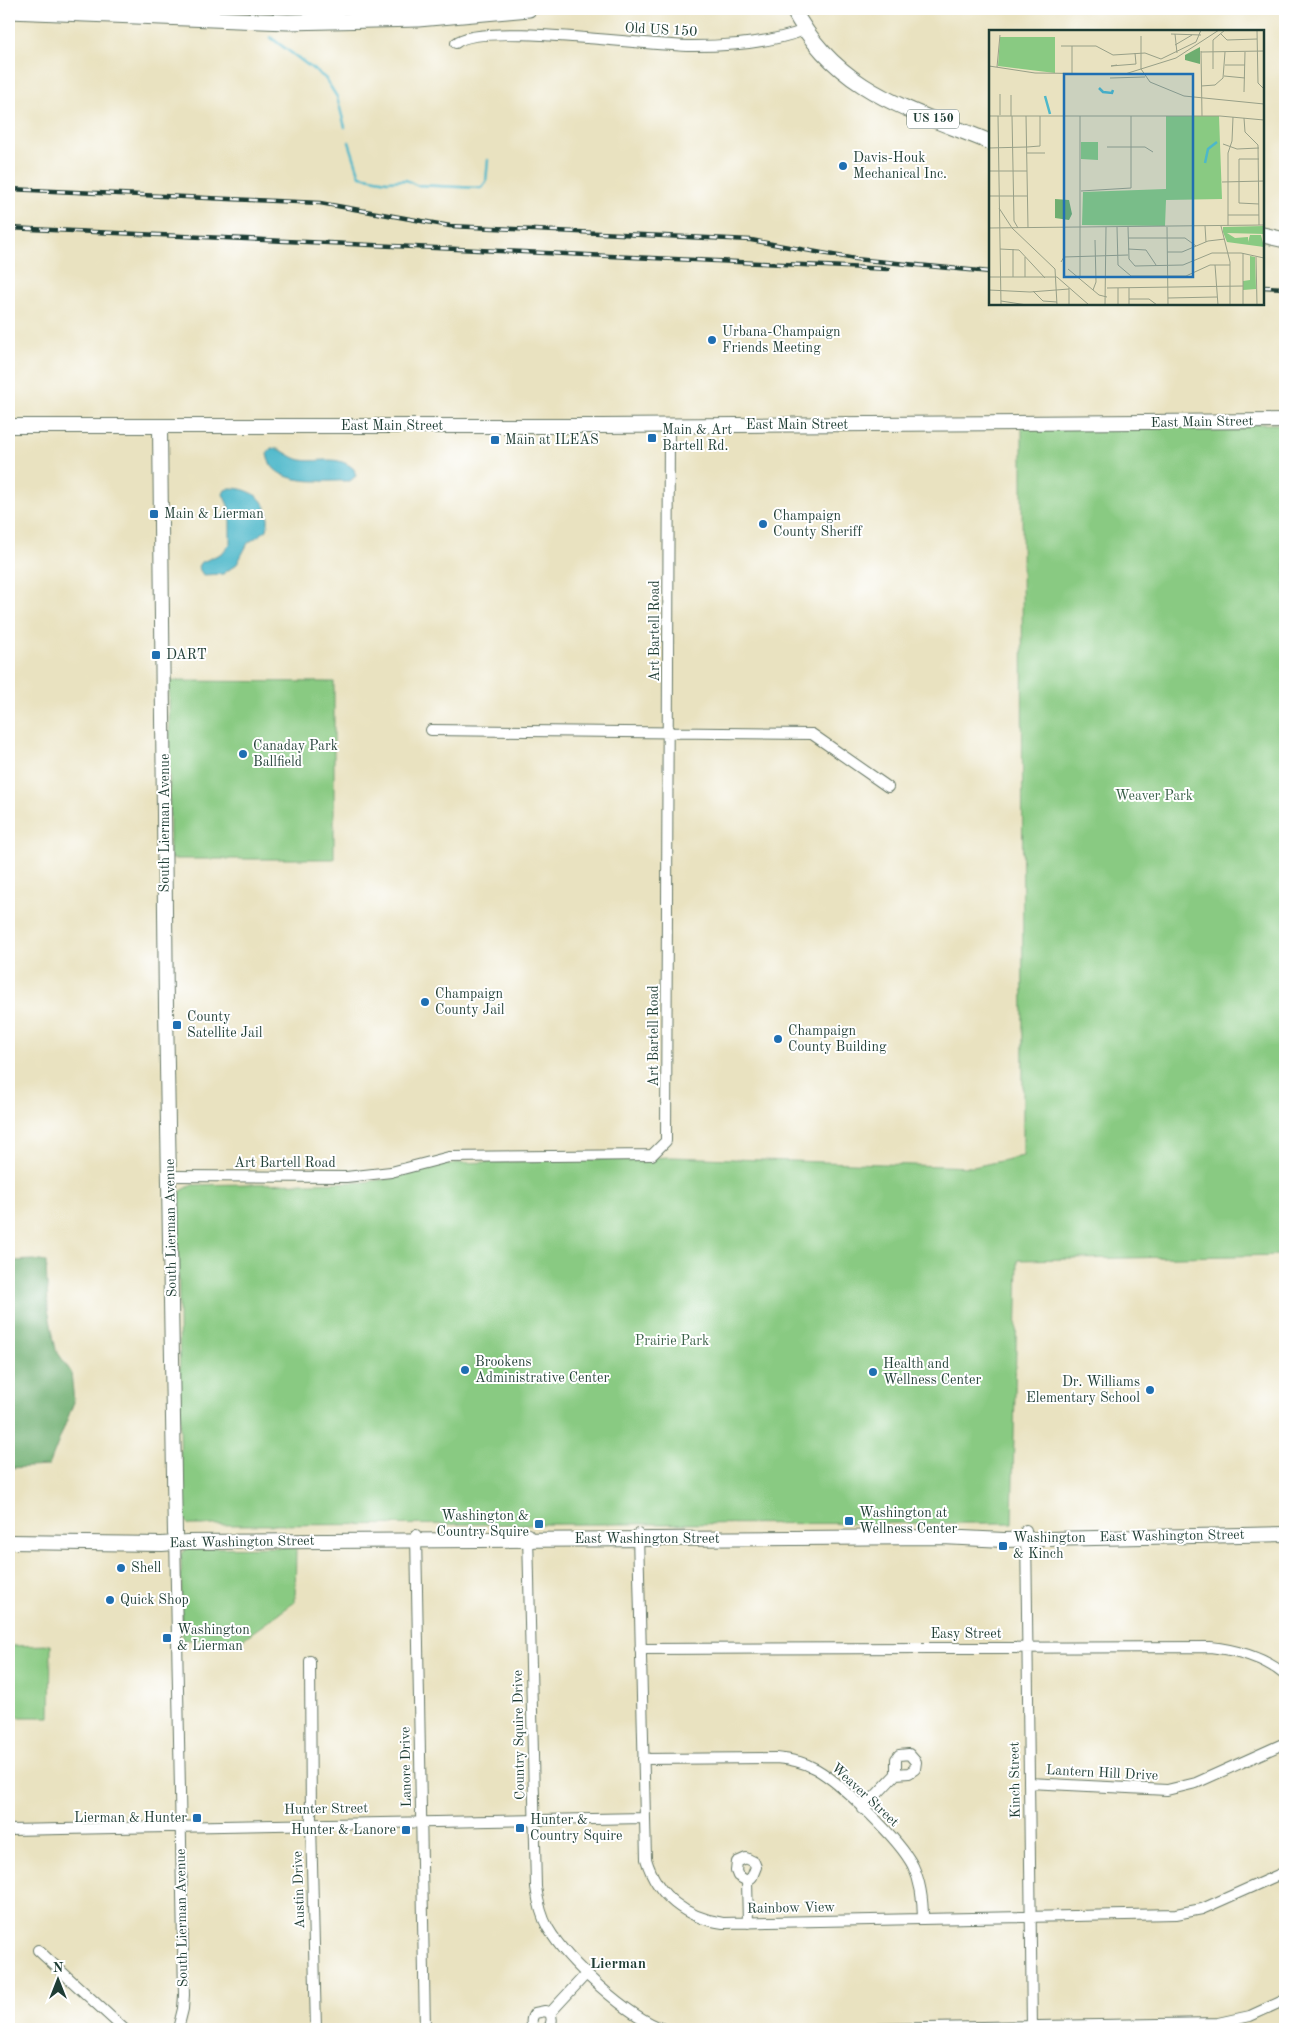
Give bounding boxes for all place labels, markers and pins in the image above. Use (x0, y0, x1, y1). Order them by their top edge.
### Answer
place label: Davis-Houk Mechanical Inc. (853, 151, 947, 181)
marker: Davis-Houk Mechanical Inc. (837, 160, 849, 172)
place label: Urbana-Champaign Friends Meeting (722, 325, 841, 355)
marker: Urbana-Champaign Friends Meeting (706, 334, 718, 346)
place label: Main & Art Bartell Rd. (662, 423, 732, 453)
marker: Main & Art Bartell Rd. (646, 432, 658, 444)
place label: Main at ILEAS (505, 433, 599, 447)
marker: Main at ILEAS (489, 434, 501, 446)
place label: Main & Lierman (164, 507, 264, 521)
marker: Main & Lierman (148, 508, 160, 520)
place label: Champaign County Sheriff (773, 509, 863, 539)
marker: Champaign County Sheriff (757, 518, 769, 530)
place label: DART (166, 648, 207, 662)
marker: DART (150, 649, 162, 661)
place label: Canaday Park Ballfield (253, 739, 338, 769)
marker: Canaday Park Ballfield (237, 748, 249, 760)
place label: Champaign County Jail (435, 987, 505, 1017)
marker: Champaign County Jail (419, 996, 431, 1008)
place label: County Satellite Jail (187, 1010, 263, 1040)
marker: County Satellite Jail (171, 1019, 183, 1031)
place label: Champaign County Building (788, 1024, 887, 1054)
marker: Champaign County Building (772, 1033, 784, 1045)
place label: Brookens Administrative Center (475, 1355, 609, 1385)
place label: Health and Wellness Center (883, 1357, 981, 1387)
marker: Brookens Administrative Center (459, 1364, 471, 1376)
marker: Health and Wellness Center (867, 1366, 879, 1378)
place label: Dr. Williams Elementary School (1026, 1375, 1140, 1405)
marker: Dr. Williams Elementary School (1144, 1384, 1156, 1396)
place label: Washington at Wellness Center (859, 1506, 957, 1536)
place label: Washington & Country Squire (437, 1509, 529, 1539)
marker: Washington at Wellness Center (843, 1515, 855, 1527)
marker: Washington & Country Squire (533, 1518, 545, 1530)
place label: Washington & Kinch (1013, 1531, 1086, 1561)
marker: Washington & Kinch (997, 1540, 1009, 1552)
place label: Shell (131, 1561, 162, 1575)
marker: Shell (115, 1562, 127, 1574)
place label: Quick Shop (120, 1593, 189, 1607)
marker: Quick Shop (104, 1594, 116, 1606)
place label: Washington & Lierman (177, 1623, 250, 1653)
marker: Washington & Lierman (161, 1632, 173, 1644)
place label: Lierman & Hunter (74, 1811, 187, 1825)
marker: Lierman & Hunter (191, 1812, 203, 1824)
place label: Hunter & Country Squire (530, 1813, 622, 1843)
marker: Hunter & Country Squire (514, 1822, 526, 1834)
place label: Hunter & Lanore (291, 1823, 396, 1837)
marker: Hunter & Lanore (400, 1824, 412, 1836)

